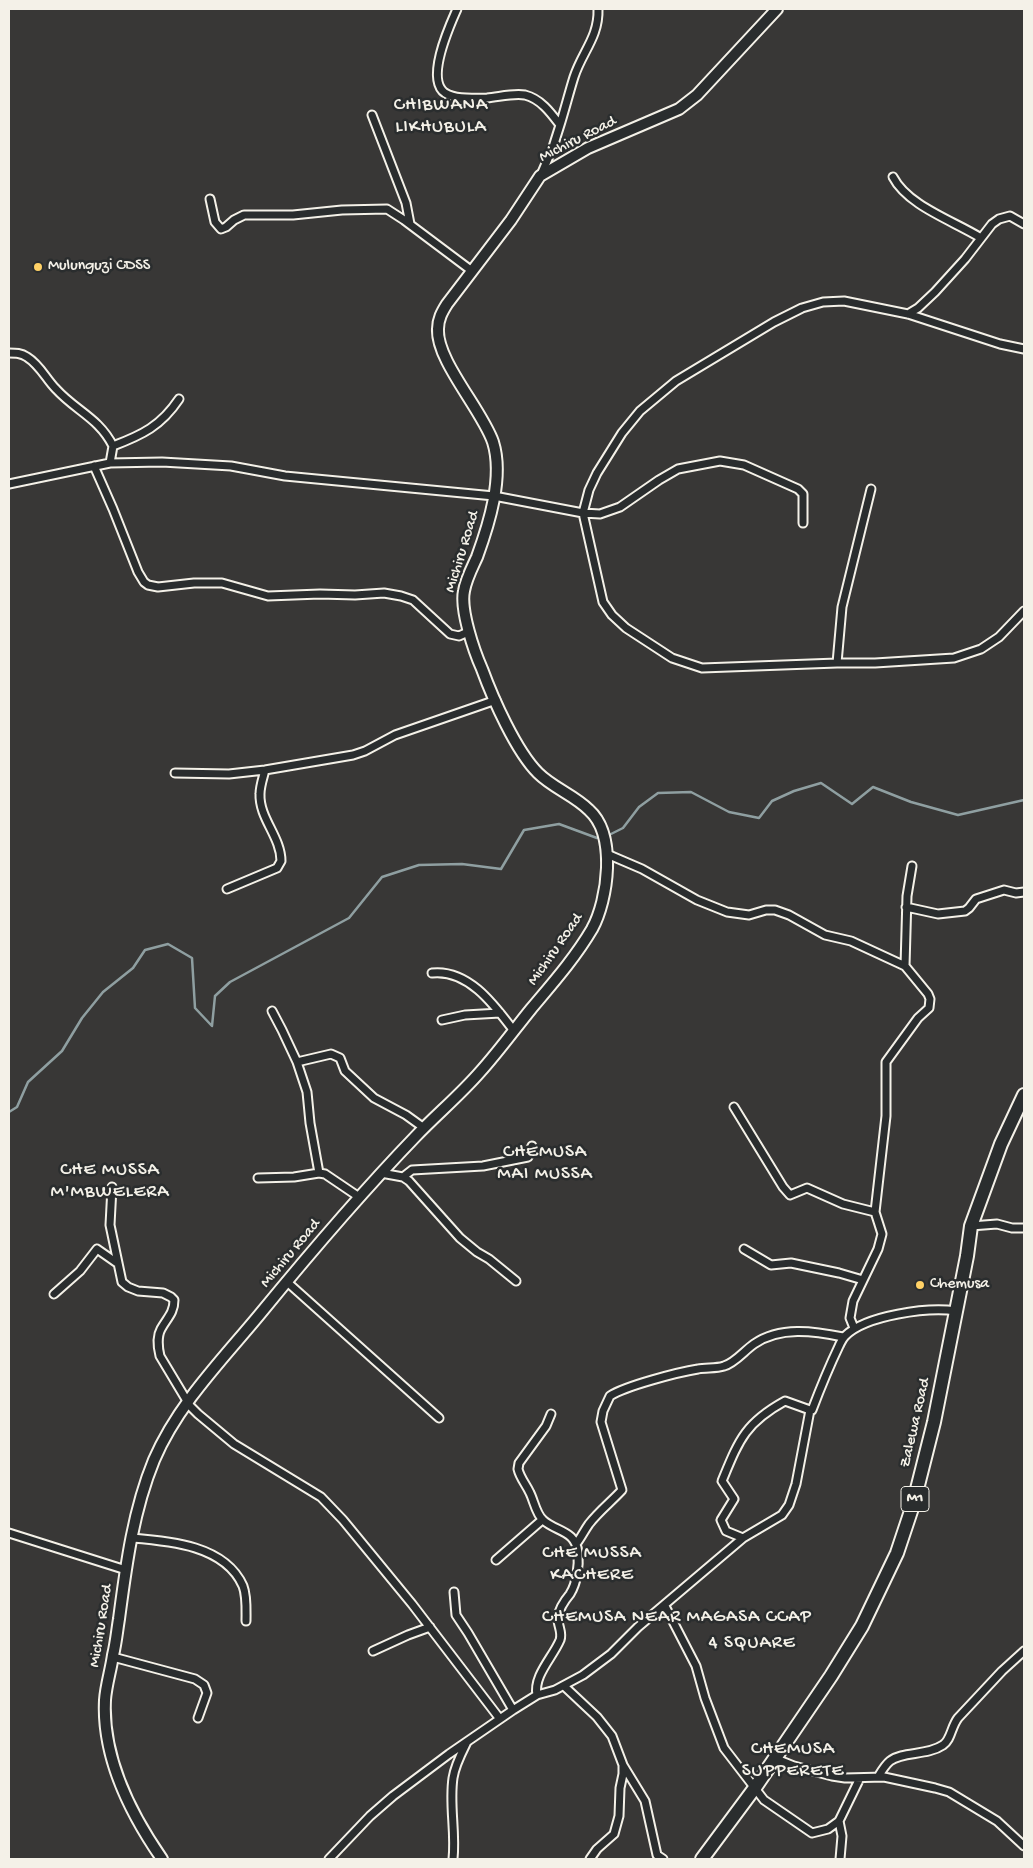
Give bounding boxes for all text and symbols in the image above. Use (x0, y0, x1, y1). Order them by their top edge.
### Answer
district label: CHIBWANA LIKHUBULA (393, 95, 489, 139)
street label: Michiru Road (536, 112, 620, 168)
place label: Mulunguzi CDSS (48, 257, 150, 277)
marker: Mulunguzi CDSS (32, 261, 44, 273)
street label: Michiru Road (442, 509, 484, 595)
street label: Michiru Road (524, 910, 588, 990)
district label: CHEMUSA MAI MUSSA (496, 1142, 594, 1186)
district label: CHE MUSSA M'MBWELERA (49, 1160, 171, 1204)
street label: Michiru Road (257, 1216, 325, 1292)
place label: Chemusa (930, 1275, 989, 1295)
marker: Chemusa (914, 1279, 926, 1291)
street label: Zalewa Road (896, 1376, 936, 1470)
road number: M1 (901, 1486, 929, 1512)
district label: CHE MUSSA KACHERE (541, 1543, 643, 1587)
street label: Michiru Road (86, 1583, 118, 1669)
district label: CHEMUSA NEAR MAGASA CCAP (539, 1607, 815, 1629)
district label: 4 SQUARE (707, 1633, 797, 1655)
district label: CHEMUSA SUPPERETE (741, 1739, 845, 1783)

